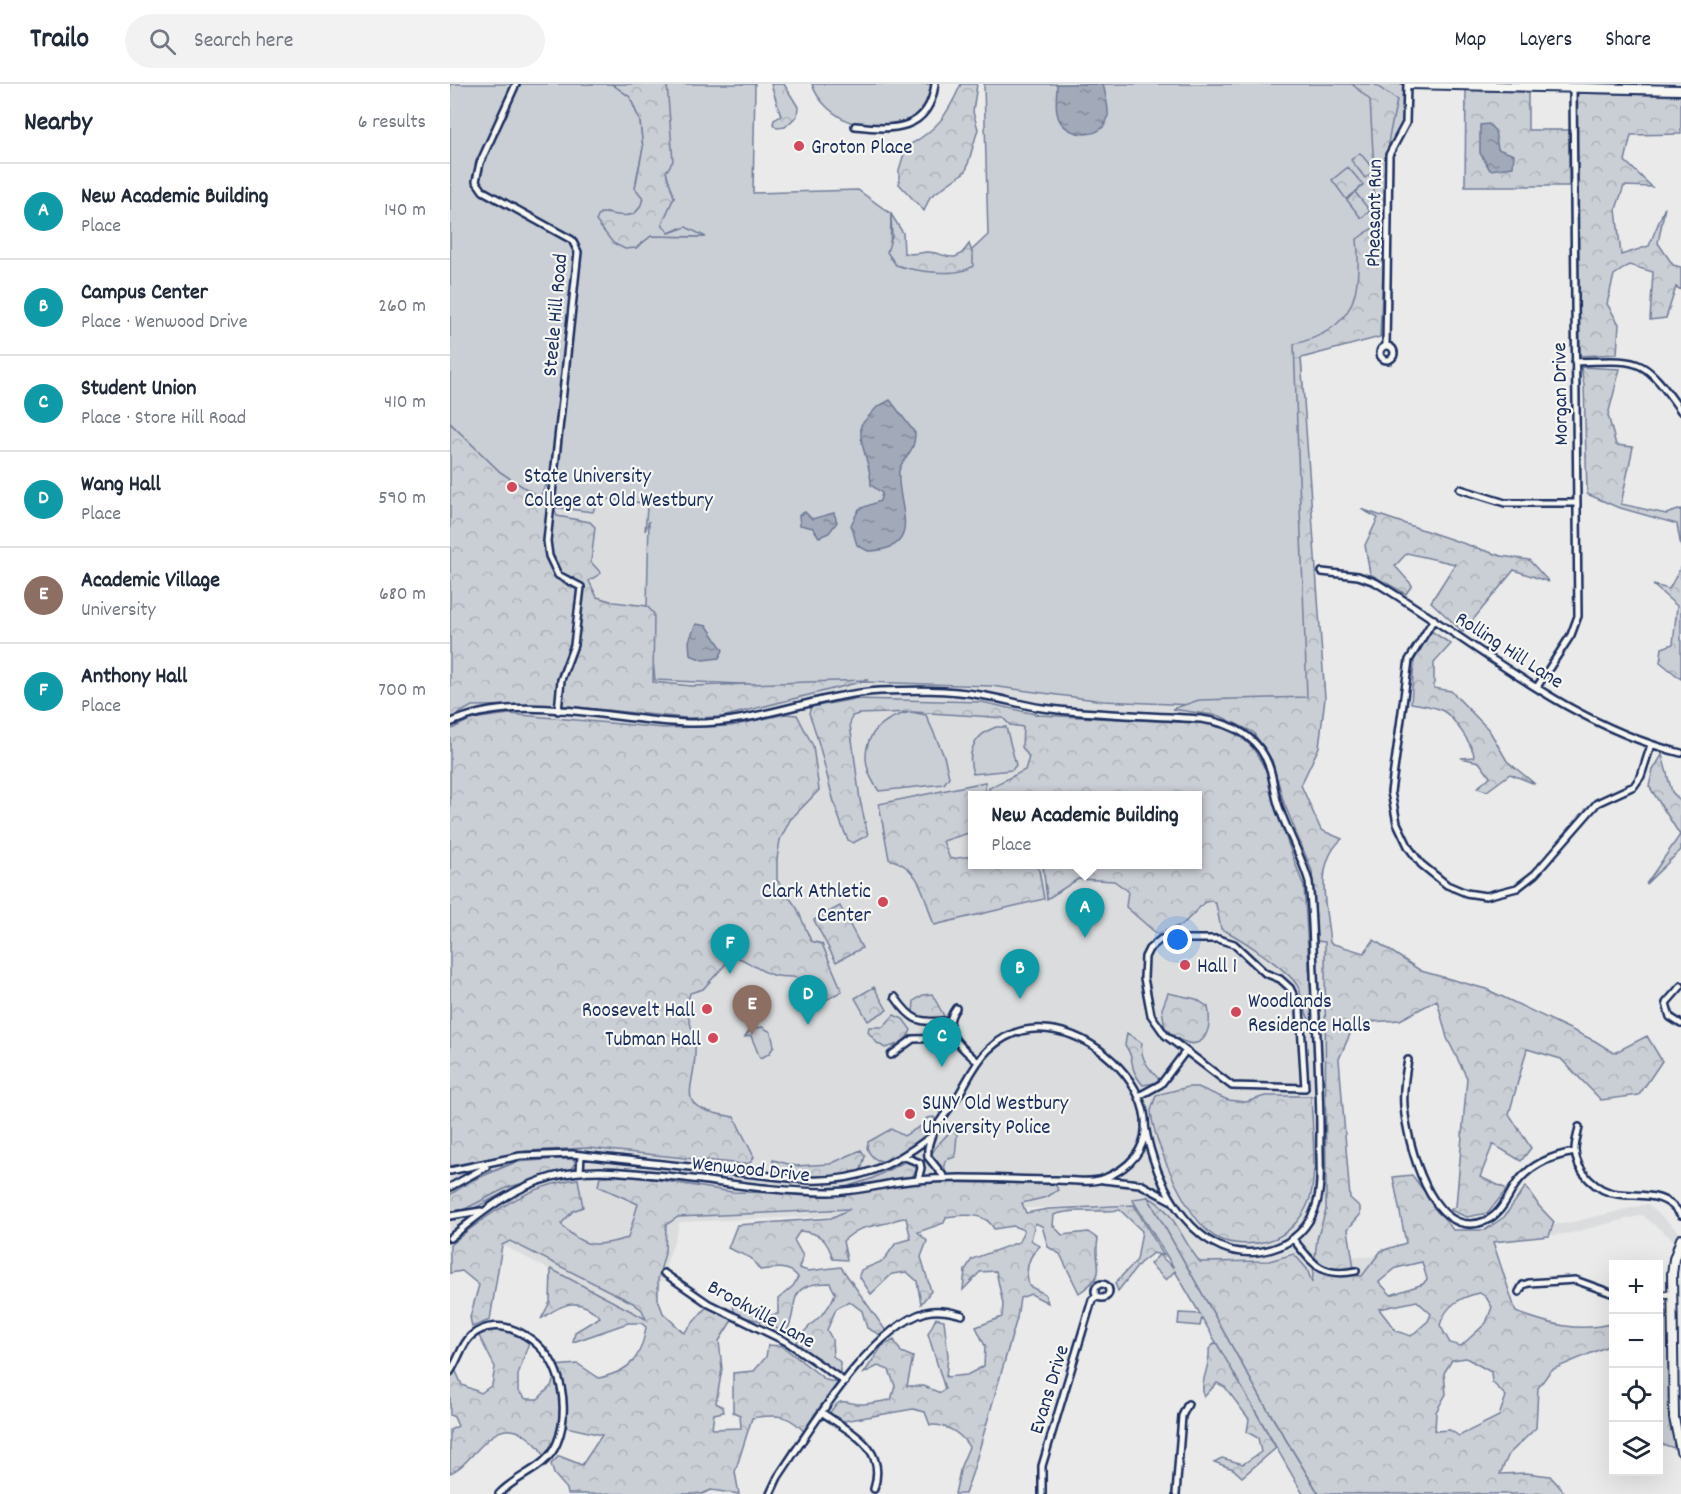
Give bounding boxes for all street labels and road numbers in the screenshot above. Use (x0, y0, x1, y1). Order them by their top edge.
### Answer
street label: Pheasant Run (1360, 159, 1392, 267)
street label: Steele Hill Road (537, 253, 577, 378)
street label: Morgan Drive (1546, 342, 1578, 446)
street label: Rolling Hill Lane (1448, 605, 1568, 698)
street label: Wenwood Drive (690, 1150, 811, 1192)
street label: Brookville Lane (701, 1274, 820, 1358)
street label: Evans Drive (1023, 1342, 1079, 1438)

